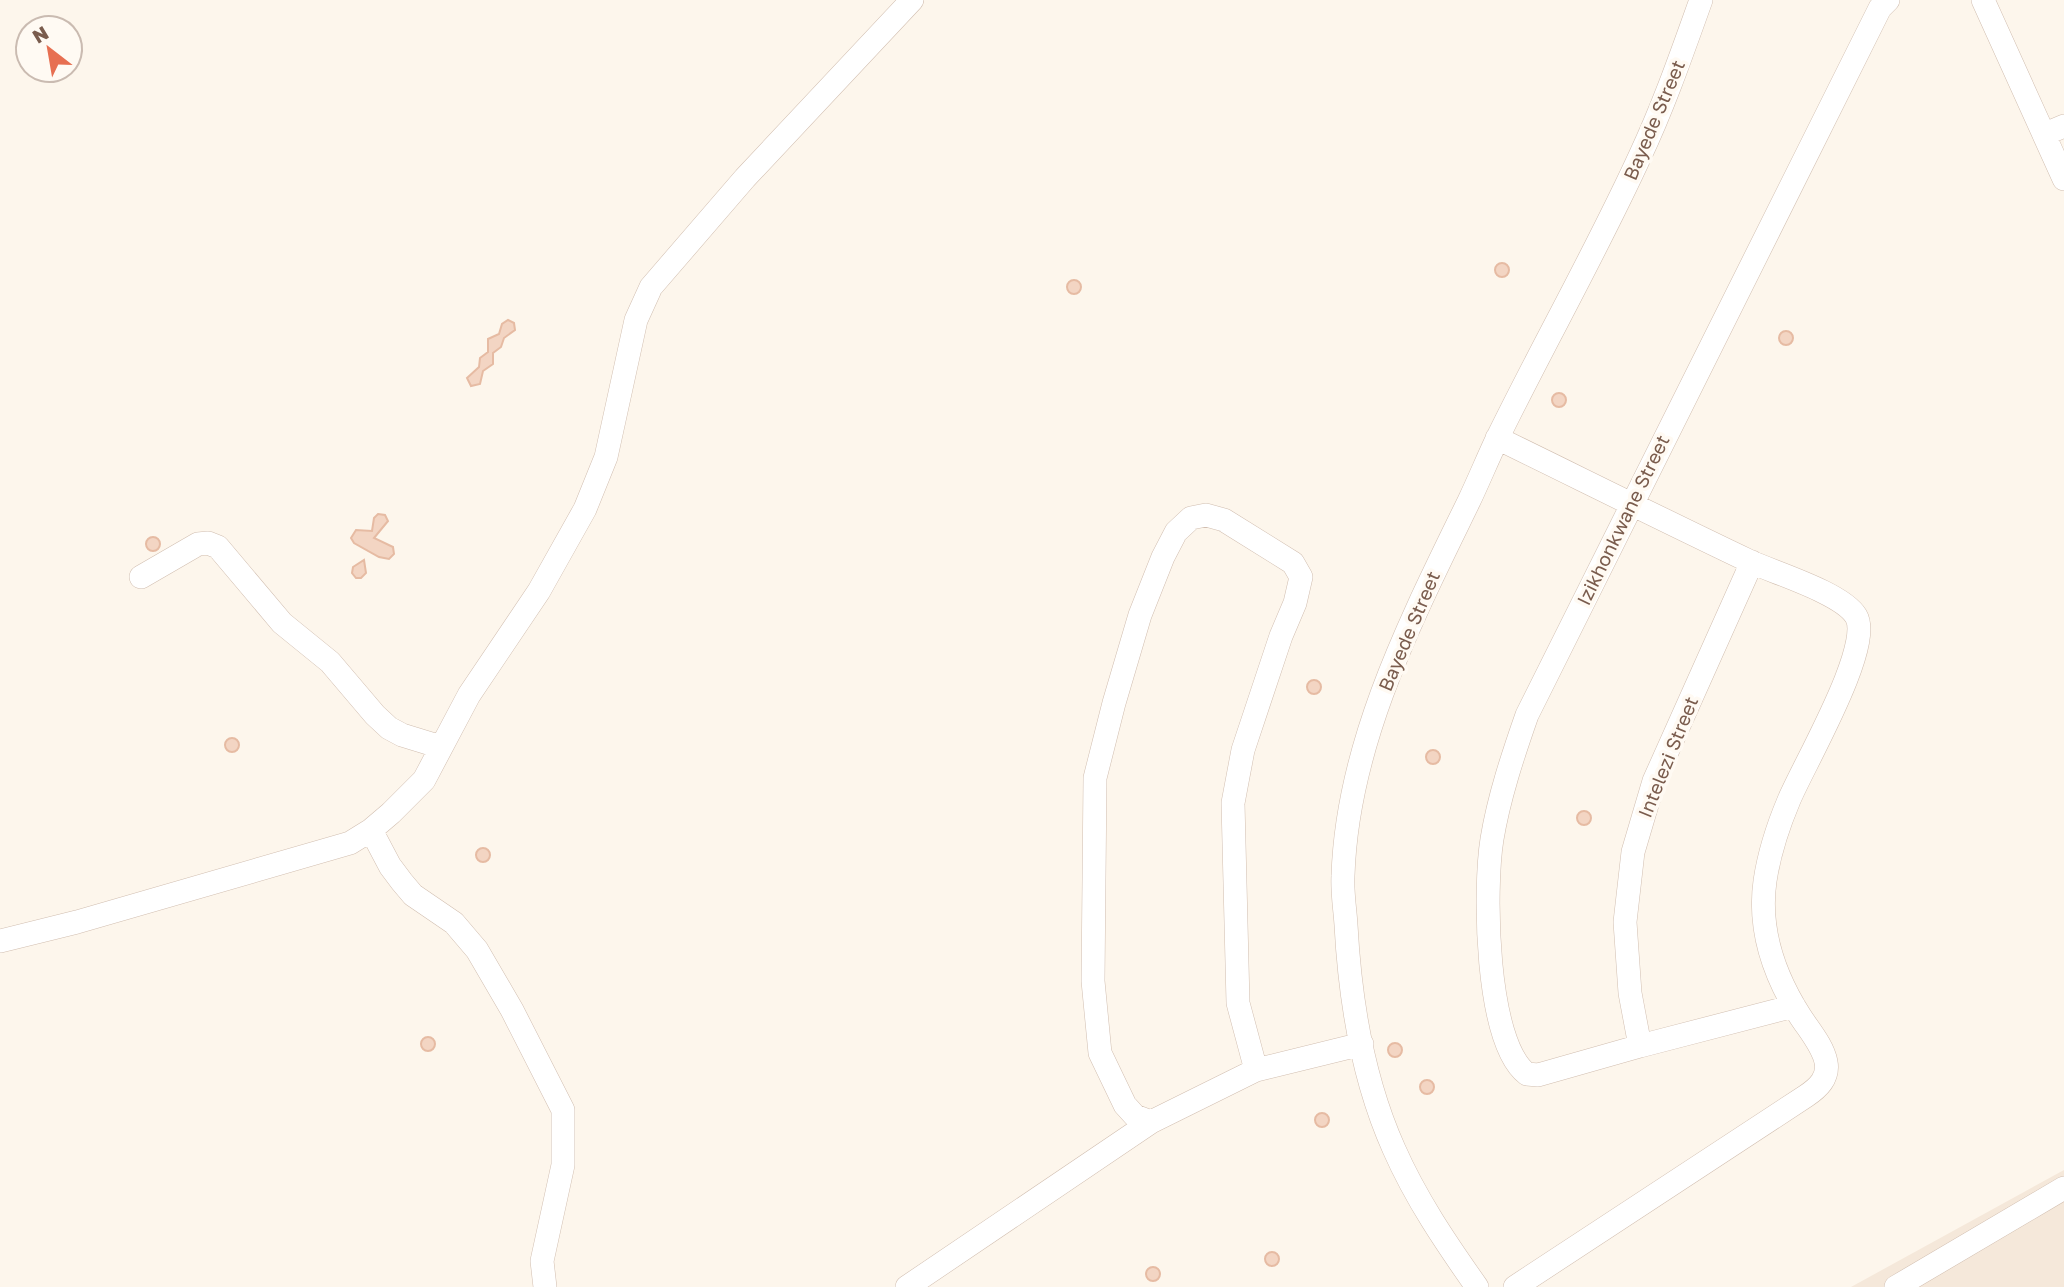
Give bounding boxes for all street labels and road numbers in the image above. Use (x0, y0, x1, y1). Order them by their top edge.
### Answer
street label: Bayede Street (1618, 56, 1689, 183)
street label: Izikhonkwane Street (1571, 431, 1674, 609)
street label: Bayede Street (1373, 567, 1444, 694)
street label: Intelezi Street (1633, 693, 1702, 821)

